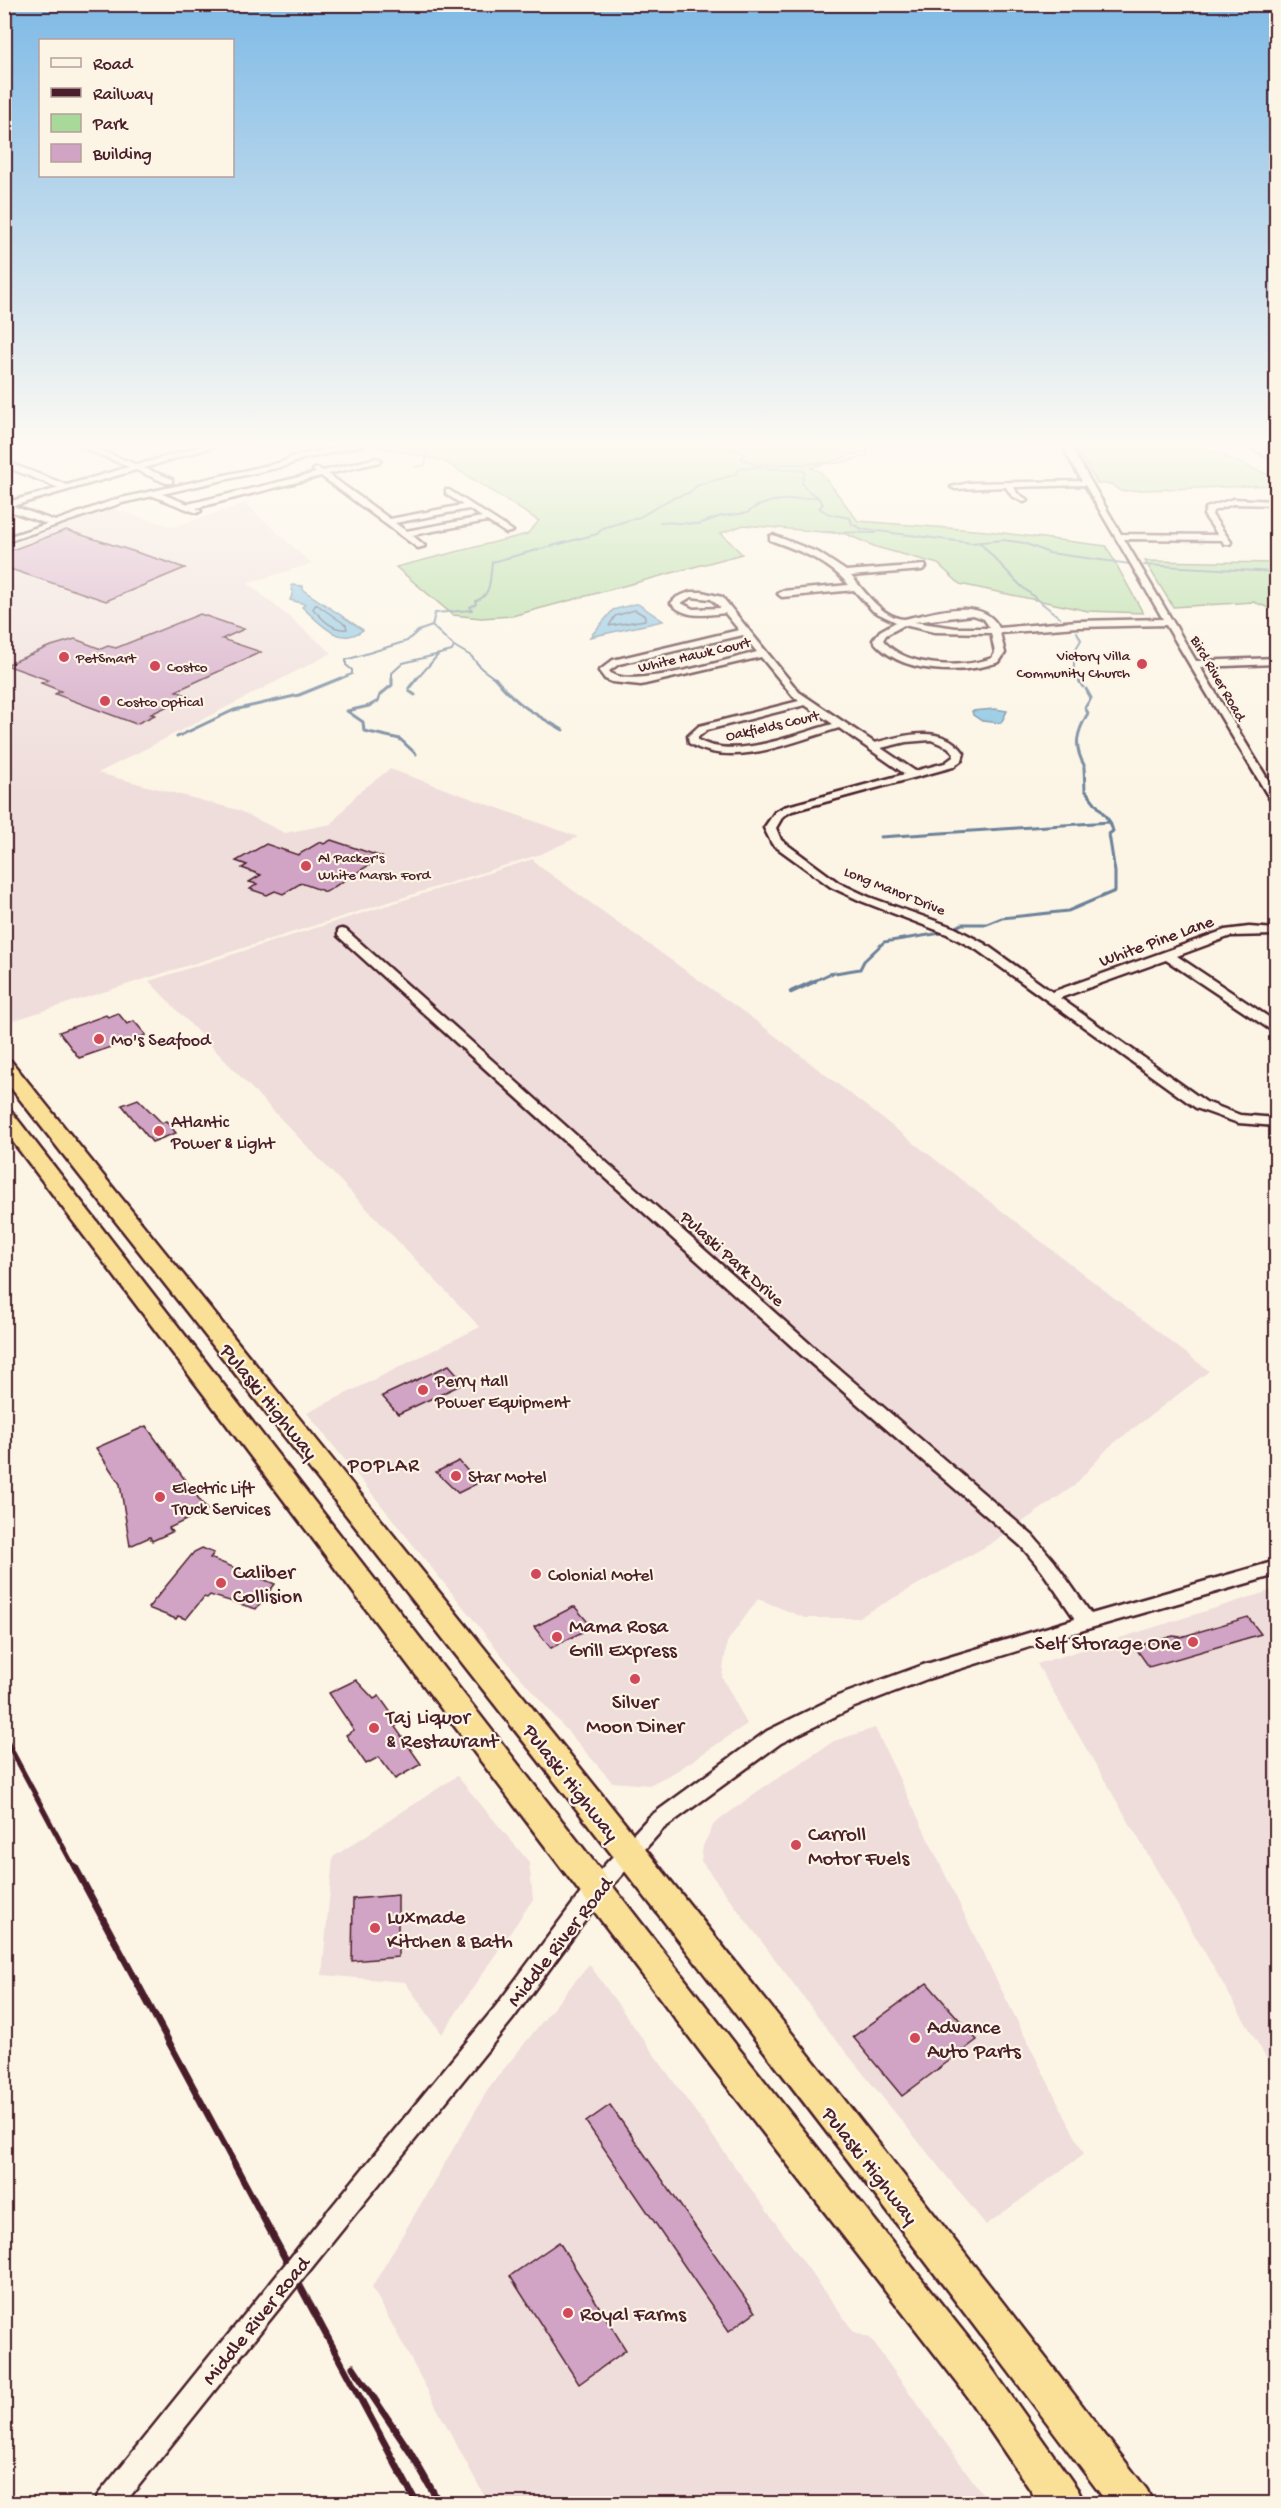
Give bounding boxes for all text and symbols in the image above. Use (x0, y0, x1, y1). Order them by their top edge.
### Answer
legend (39, 39, 234, 177)
text: Road (93, 55, 134, 76)
text: Railway (93, 85, 153, 106)
text: Park (92, 115, 129, 136)
text: Building (92, 145, 152, 166)
street label: Bird River Road (1185, 632, 1250, 726)
street label: White Hawk Court (637, 634, 754, 678)
place label: Victory Villa Community Church (1017, 648, 1131, 683)
marker: PetSmart (57, 650, 71, 664)
place label: PetSmart (75, 650, 137, 668)
marker: Victory Villa Community Church (1135, 657, 1149, 671)
marker: Costco (148, 659, 162, 673)
place label: Costco (167, 659, 208, 677)
marker: Costco Optical (98, 694, 112, 708)
place label: Costco Optical (117, 694, 204, 712)
street label: Oakfields Court (724, 707, 823, 746)
place label: Al Packer's White Marsh Ford (318, 850, 431, 885)
marker: Al Packer's White Marsh Ford (299, 859, 313, 873)
street label: Long Manor Drive (841, 863, 948, 920)
street label: White Pine Lane (1097, 912, 1218, 973)
place label: Mo's Seafood (111, 1031, 212, 1052)
marker: Mo's Seafood (92, 1032, 106, 1046)
place label: Atlantic Power & Light (170, 1113, 276, 1155)
marker: Atlantic Power & Light (152, 1124, 166, 1138)
street label: Pulaski Park Drive (674, 1207, 788, 1313)
street label: Pulaski Highway (212, 1339, 322, 1466)
place label: Perry Hall Power Equipment (434, 1372, 571, 1414)
marker: Perry Hall Power Equipment (416, 1383, 430, 1397)
district label: POPLAR (347, 1456, 420, 1479)
place label: Star Motel (468, 1468, 547, 1489)
marker: Star Motel (449, 1469, 463, 1483)
place label: Electric Lift Truck Services (171, 1479, 271, 1521)
marker: Electric Lift Truck Services (153, 1490, 167, 1504)
place label: Caliber Collision (233, 1562, 302, 1611)
place label: Colonial Motel (548, 1566, 654, 1587)
marker: Colonial Motel (529, 1567, 543, 1581)
marker: Caliber Collision (214, 1576, 228, 1590)
place label: Mama Rosa Grill Express (569, 1616, 678, 1665)
marker: Mama Rosa Grill Express (550, 1630, 564, 1644)
place label: Self Storage One (1035, 1633, 1182, 1658)
marker: Self Storage One (1186, 1635, 1200, 1649)
marker: Silver Moon Diner (628, 1672, 642, 1686)
place label: Silver Moon Diner (586, 1692, 685, 1741)
place label: Taj Liquor & Restaurant (385, 1707, 500, 1756)
street label: Pulaski Highway (515, 1720, 623, 1848)
marker: Taj Liquor & Restaurant (367, 1721, 381, 1735)
place label: Carroll Motor Fuels (808, 1824, 910, 1873)
marker: Carroll Motor Fuels (789, 1838, 803, 1852)
street label: Middle River Road (503, 1872, 621, 2013)
place label: Luxmade Kitchen & Bath (387, 1907, 513, 1956)
marker: Luxmade Kitchen & Bath (368, 1921, 382, 1935)
place label: Advance Auto Parts (927, 2017, 1022, 2066)
marker: Advance Auto Parts (908, 2031, 922, 2045)
street label: Pulaski Highway (814, 2103, 922, 2231)
street label: Middle River Road (198, 2252, 318, 2392)
place label: Royal Farms (580, 2304, 687, 2329)
marker: Royal Farms (561, 2306, 575, 2320)

